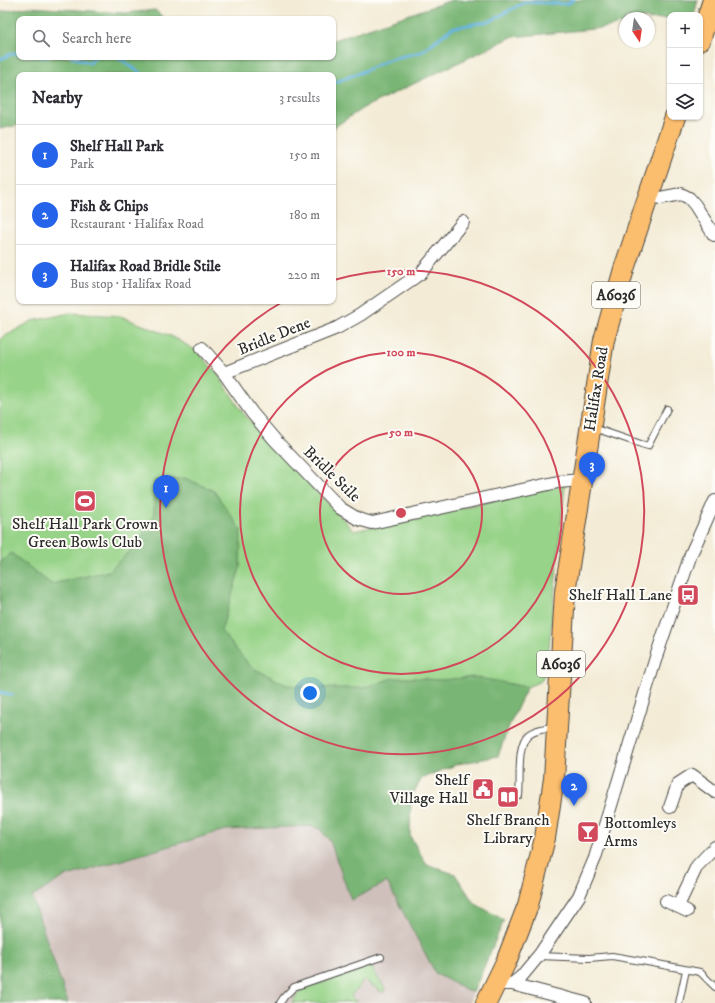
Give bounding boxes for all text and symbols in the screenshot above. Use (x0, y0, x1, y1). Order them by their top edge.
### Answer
north arrow (619, 12, 655, 48)
map controls (667, 12, 703, 120)
button: + (667, 12, 703, 48)
search box (16, 16, 336, 60)
icon: search (30, 27, 52, 49)
text: Search here (62, 29, 131, 48)
button: − (667, 48, 703, 84)
button: layers (667, 84, 703, 120)
text: Nearby (32, 87, 82, 109)
text: 3 results (279, 90, 320, 106)
text: Shelf Hall Park (70, 137, 164, 156)
text: 1 (43, 147, 47, 163)
text: 150 m (289, 147, 320, 163)
text: Park (70, 156, 94, 172)
text: Fish & Chips (70, 197, 148, 216)
text: 2 (42, 207, 48, 223)
text: 180 m (289, 207, 320, 223)
text: Restaurant · Halifax Road (70, 216, 204, 232)
text: Halifax Road Bridle Stile (70, 257, 221, 276)
text: 150 m (387, 264, 415, 279)
text: 3 (43, 267, 47, 283)
text: 220 m (288, 267, 320, 283)
text: Bus stop · Halifax Road (70, 276, 191, 292)
road number: A6036 (592, 282, 640, 308)
street label: Bridle Dene (235, 312, 314, 360)
text: 100 m (387, 345, 415, 360)
street label: Halifax Road (579, 345, 613, 433)
text: 50 m (388, 425, 413, 440)
street label: Bridle Stile (299, 442, 365, 506)
pin: 3 (579, 452, 605, 485)
pin: 1 (153, 475, 179, 508)
sports icon: Shelf Hall Park Crown Green Bowls Club (72, 488, 98, 514)
centre of rings (394, 506, 408, 520)
place label: Shelf Hall Park Crown Green Bowls Club (12, 514, 159, 552)
bus stop icon: Shelf Hall Lane (675, 582, 701, 608)
place label: Shelf Hall Lane (569, 585, 672, 605)
road number: A6036 (537, 651, 585, 677)
your location (300, 683, 320, 703)
place label: Shelf Village Hall (389, 770, 471, 808)
pin: 2 (561, 773, 587, 806)
public building icon: Shelf Village Hall (470, 776, 496, 802)
library icon: Shelf Branch Library (495, 784, 521, 810)
place label: Shelf Branch Library (466, 810, 550, 848)
place label: Bottomleys Arms (604, 813, 676, 851)
bar icon: Bottomleys Arms (575, 819, 601, 845)

